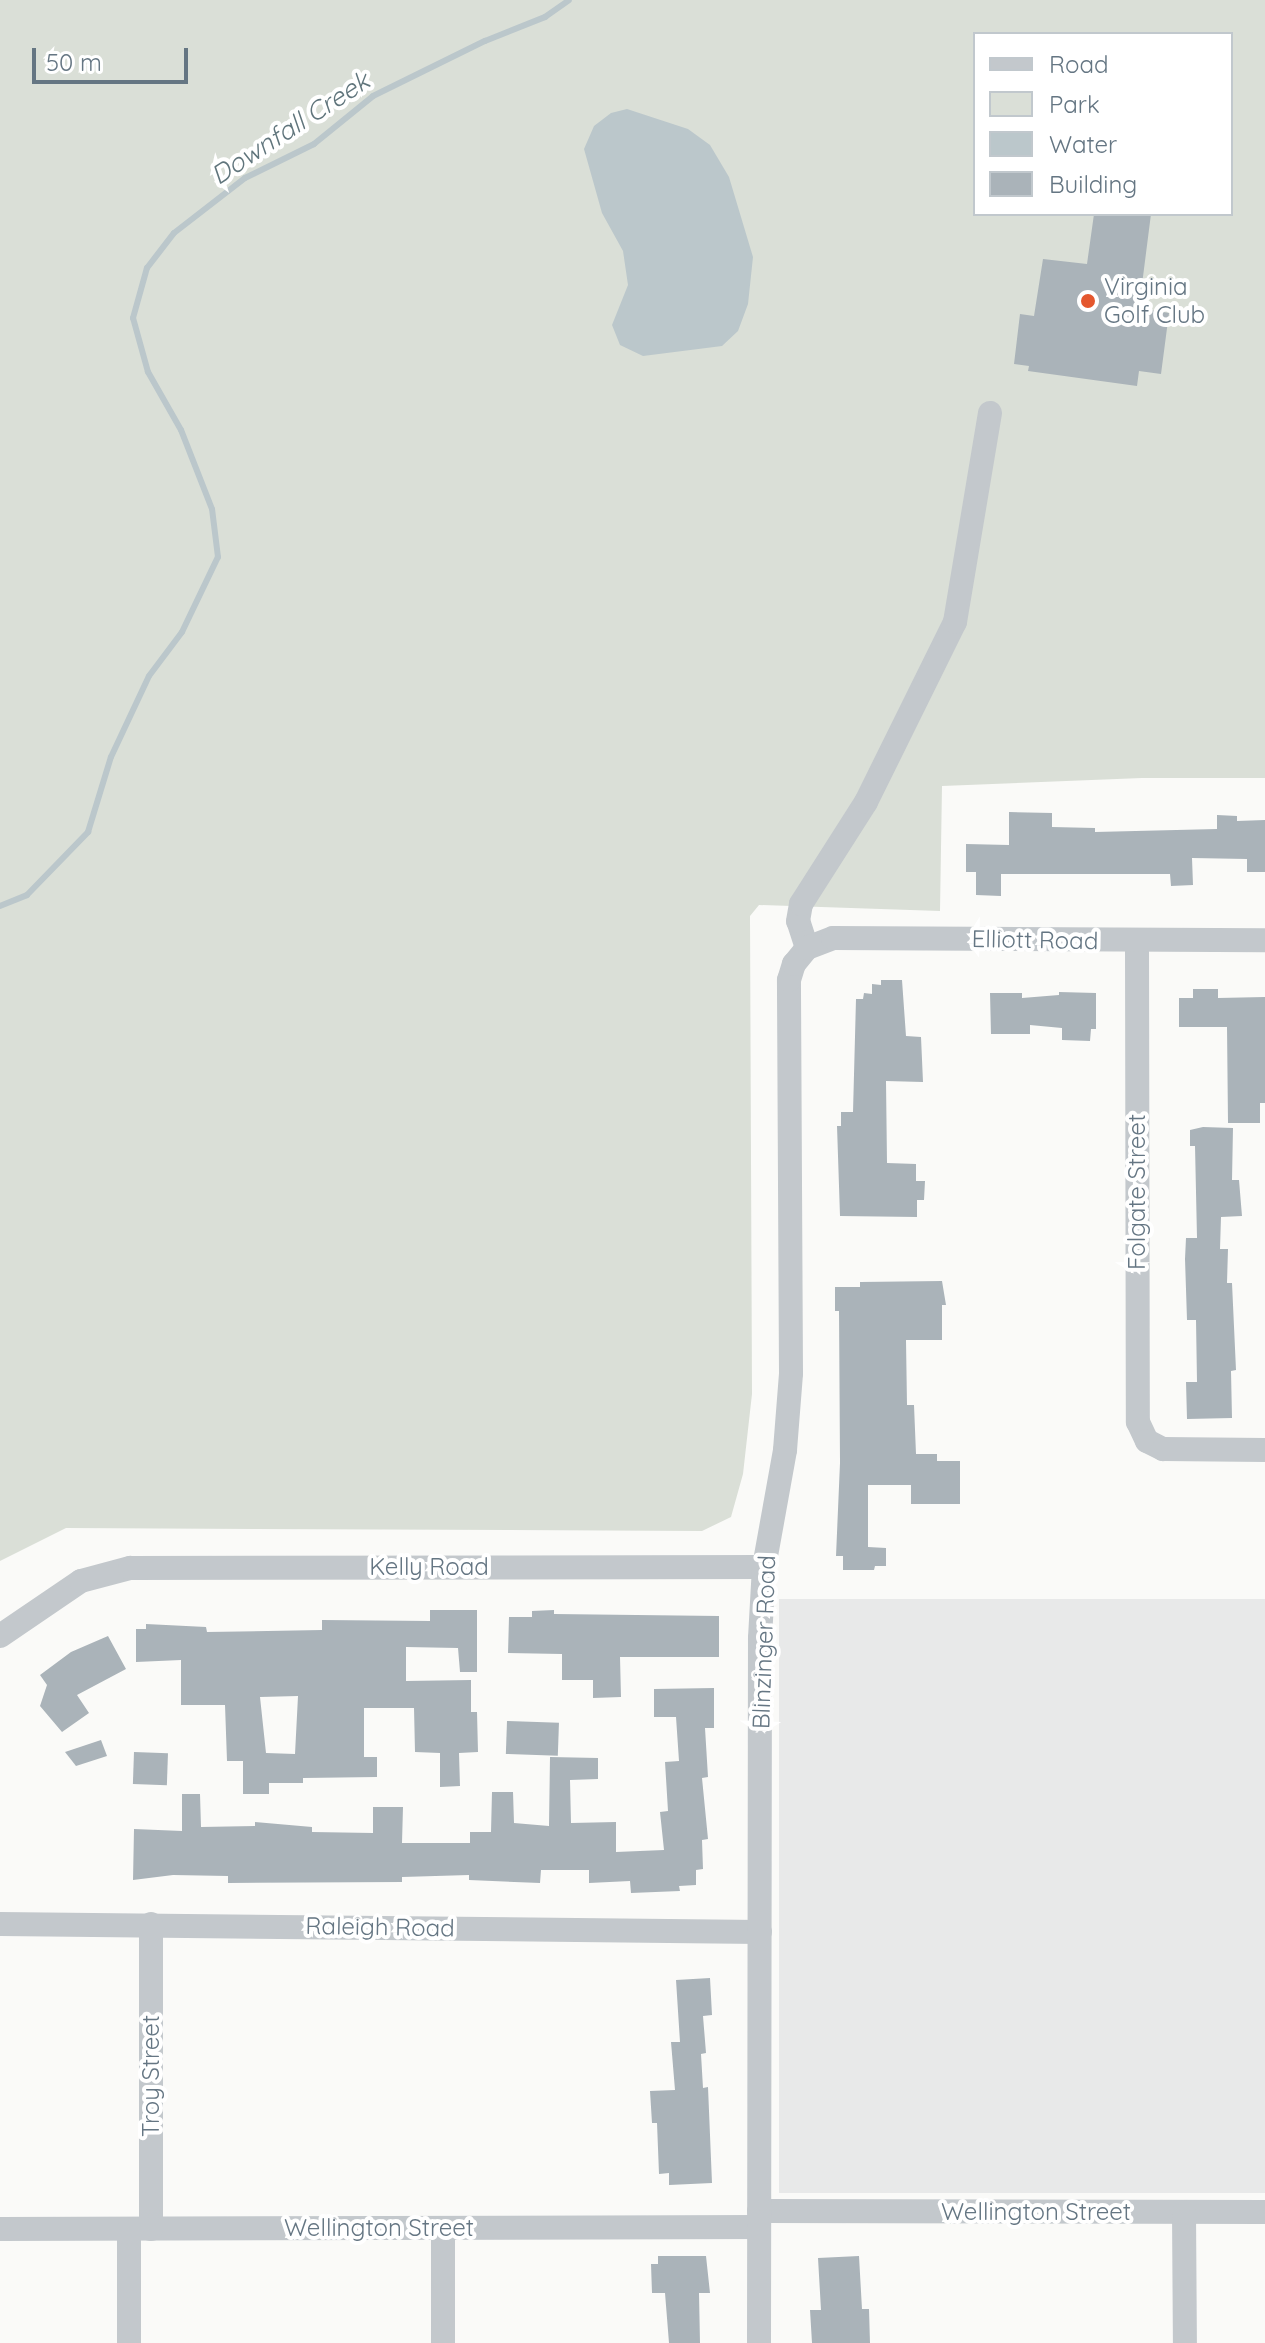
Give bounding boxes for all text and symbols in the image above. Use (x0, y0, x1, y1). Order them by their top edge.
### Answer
scale bar (36, 32, 192, 82)
legend (973, 32, 1233, 216)
text: 50 m (46, 47, 102, 77)
text: Road (1049, 49, 1109, 79)
water label: Downfall Creek (205, 65, 375, 191)
text: Park (1049, 89, 1100, 119)
text: Water (1049, 129, 1117, 159)
text: Building (1049, 169, 1137, 199)
place label: Virginia Golf Club (1104, 273, 1205, 329)
marker: Virginia Golf Club (1079, 292, 1097, 310)
street label: Elliott Road (971, 924, 1099, 956)
street label: Folgate Street (1123, 1114, 1151, 1270)
street label: Kelly Road (369, 1553, 489, 1581)
street label: Blinzinger Road (747, 1555, 781, 1729)
street label: Raleigh Road (305, 1911, 455, 1943)
street label: Troy Street (137, 2015, 165, 2137)
street label: Wellington Street (941, 2198, 1131, 2226)
street label: Wellington Street (284, 2214, 474, 2242)

